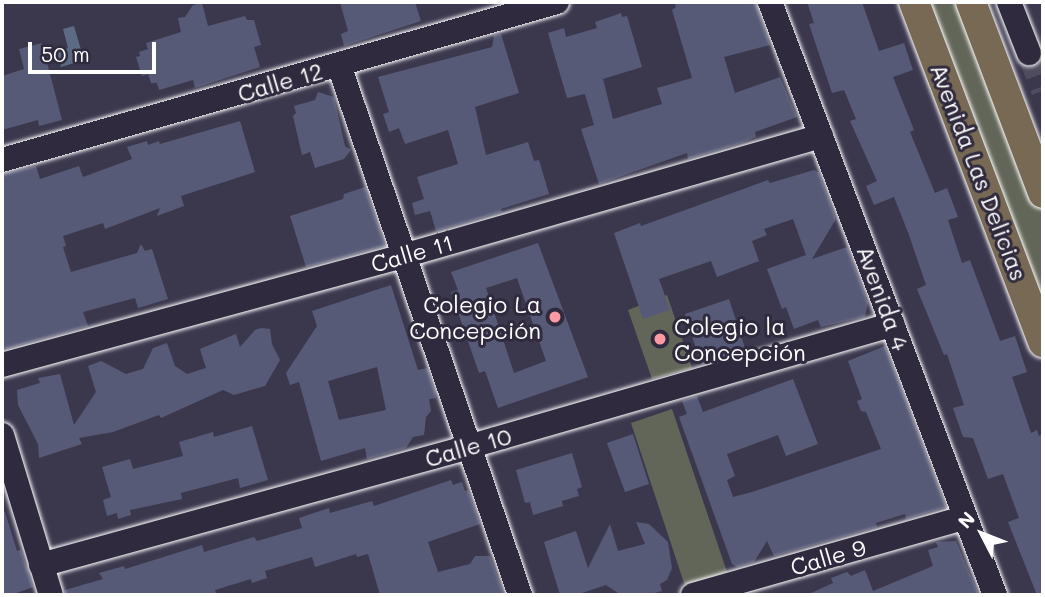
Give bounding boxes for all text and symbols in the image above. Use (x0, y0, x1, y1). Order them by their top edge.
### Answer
scale bar (32, 28, 159, 72)
text: 50 m (41, 40, 90, 67)
street label: Calle 12 (234, 57, 326, 107)
street label: Avenida Las Delicias (925, 60, 1033, 284)
street label: Calle 11 (368, 228, 456, 278)
street label: Avenida 4 (851, 242, 915, 354)
place label: Colegio La Concepción (409, 290, 541, 344)
marker: Colegio La Concepción (547, 309, 563, 325)
place label: Colegio la Concepción (674, 312, 806, 366)
marker: Colegio la Concepción (652, 331, 668, 347)
street label: Calle 10 (422, 422, 514, 472)
north arrow (947, 499, 1017, 569)
text: N (952, 506, 980, 533)
street label: Calle 9 (787, 533, 869, 581)

